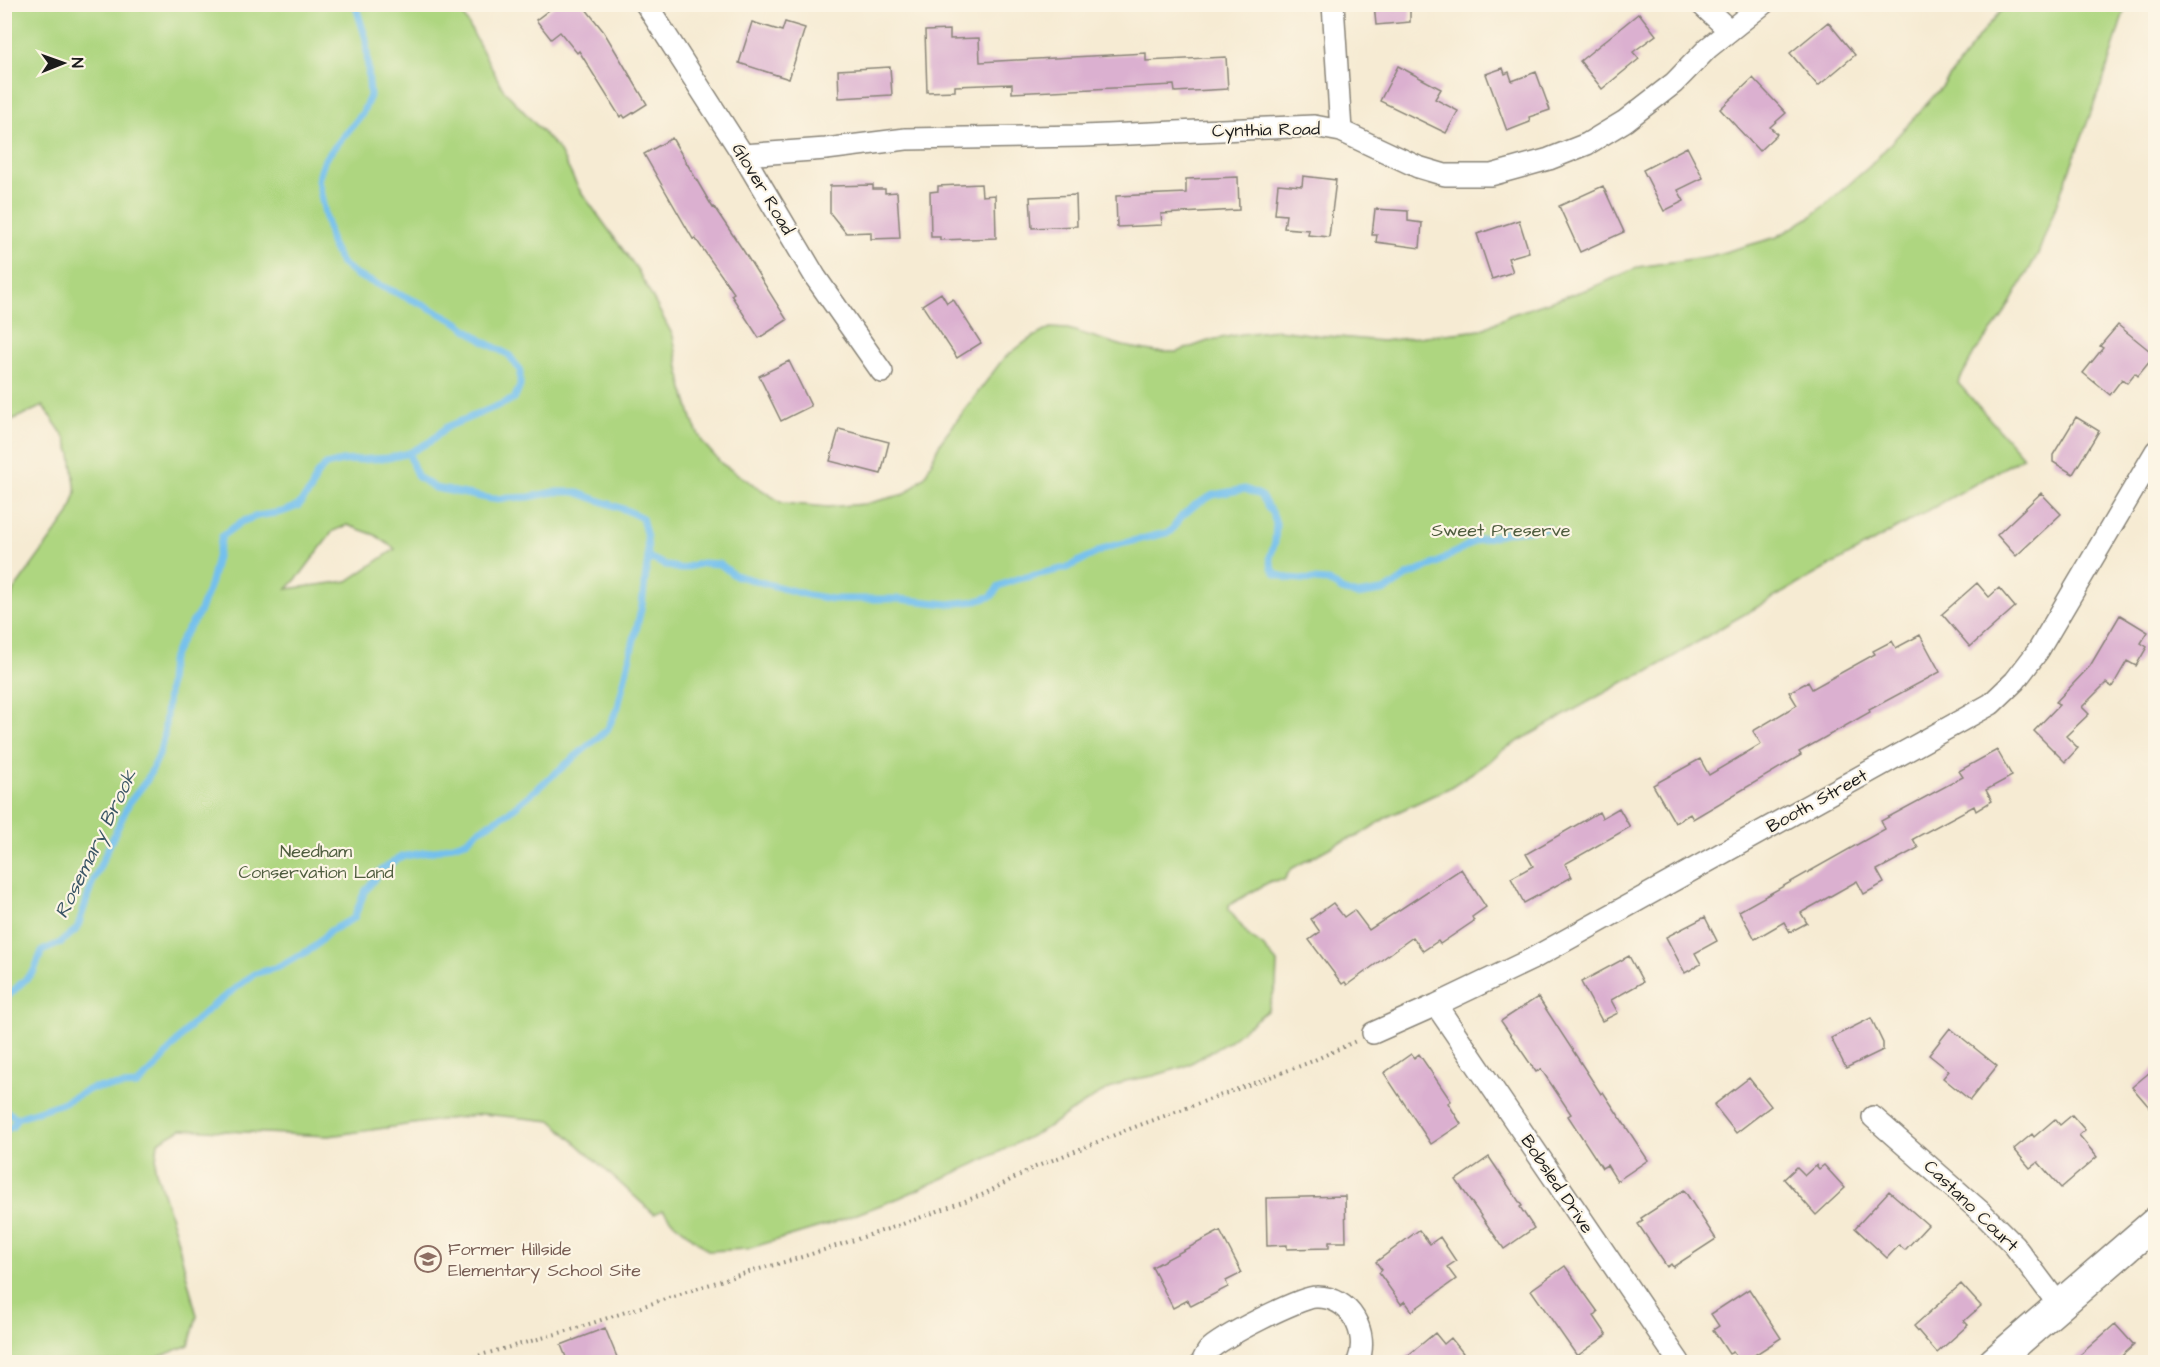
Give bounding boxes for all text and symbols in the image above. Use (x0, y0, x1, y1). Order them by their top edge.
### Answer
north arrow (33, 33, 93, 93)
text: N (66, 58, 88, 68)
street label: Cynthia Road (1212, 117, 1320, 144)
street label: Glover Road (726, 138, 800, 240)
park label: Sweet Preserve (1431, 518, 1571, 543)
street label: Booth Street (1762, 763, 1873, 839)
water label: Rosemary Brook (48, 764, 145, 923)
park label: Needham Conservation Land (238, 839, 394, 885)
street label: Bobsled Drive (1515, 1130, 1600, 1239)
street label: Castano Court (1918, 1154, 2024, 1258)
place label: Former Hillside Elementary School Site (448, 1237, 641, 1284)
school or university icon: Former Hillside Elementary School Site (413, 1244, 443, 1274)

